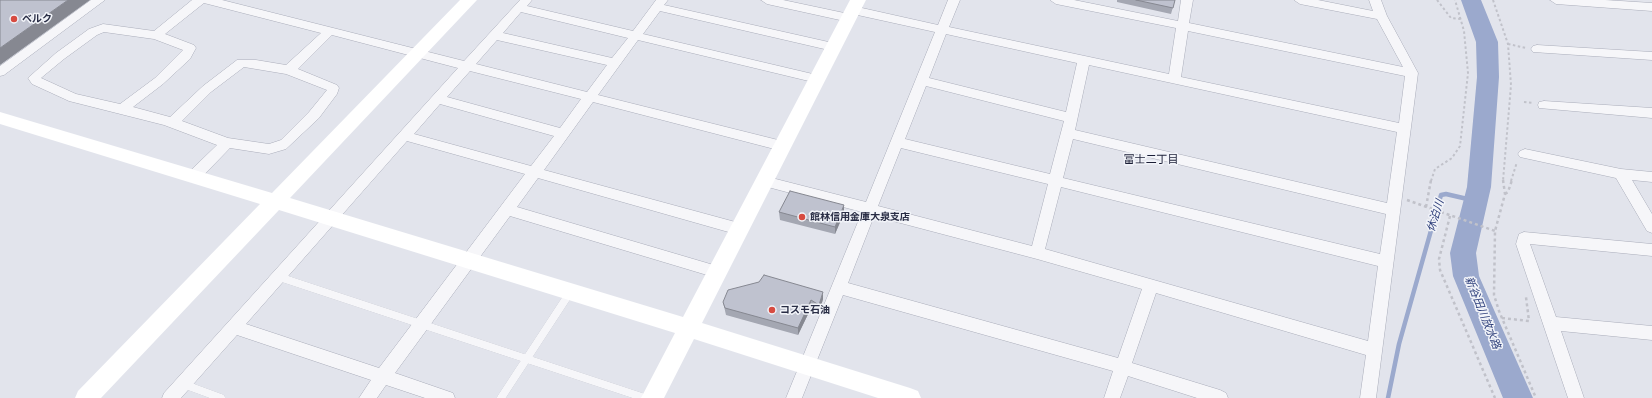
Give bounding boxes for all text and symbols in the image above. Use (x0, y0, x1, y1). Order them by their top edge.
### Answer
place label: ベルク (22, 13, 52, 25)
marker: ベルク (9, 14, 19, 24)
district label: 富士二丁目 (1124, 153, 1178, 167)
water label: 休泊川 (1425, 198, 1447, 234)
place label: 館林信用金庫大泉支店 (810, 211, 910, 223)
marker: 館林信用金庫大泉支店 (797, 212, 807, 222)
water label: 新谷田川放水路 (1461, 275, 1503, 351)
place label: コスモ石油 (780, 304, 830, 316)
marker: コスモ石油 (767, 305, 777, 315)

